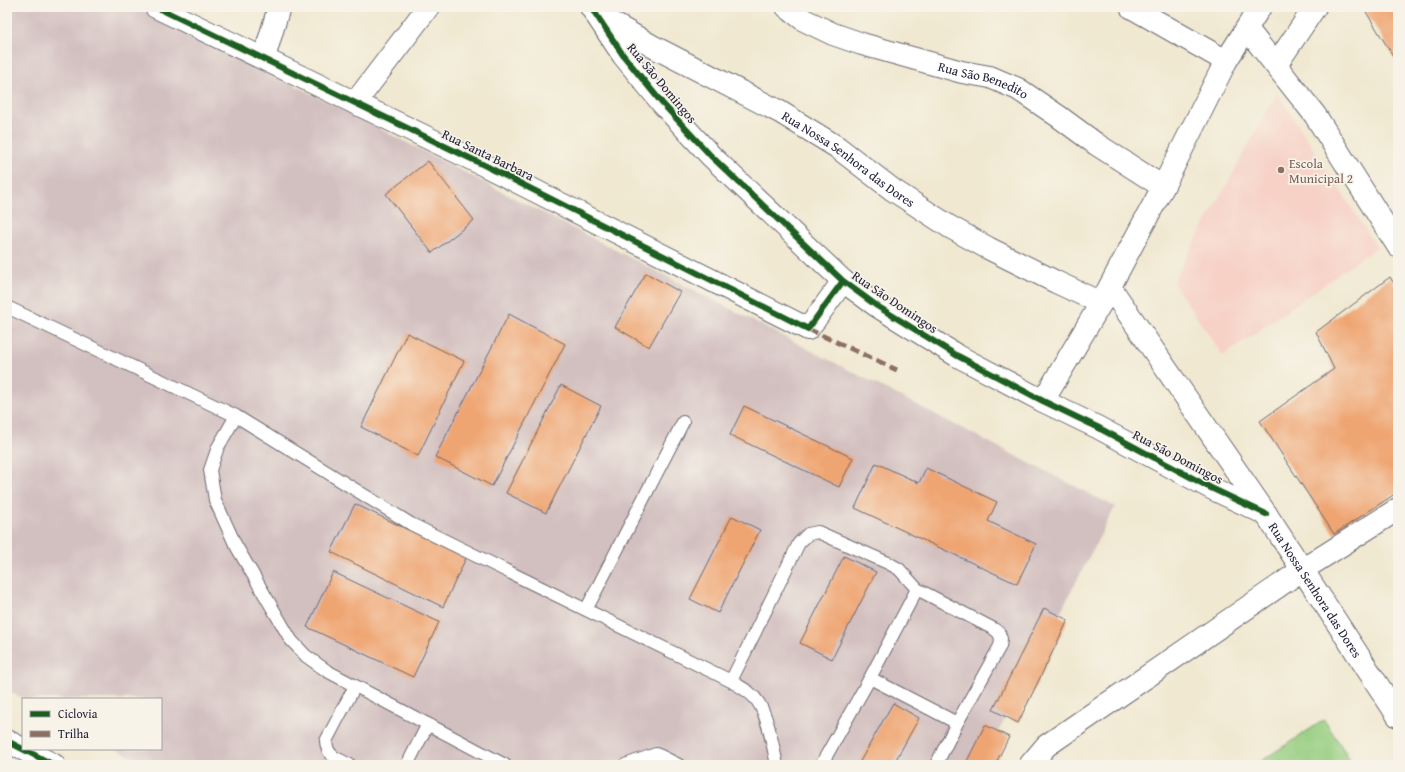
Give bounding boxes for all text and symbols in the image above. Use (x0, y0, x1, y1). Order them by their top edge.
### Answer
street label: Rua São Domingos (623, 39, 701, 127)
street label: Rua São Benedito (936, 56, 1033, 103)
street label: Rua Nossa Senhora das Dores (778, 106, 919, 211)
street label: Rua Santa Barbara (439, 125, 538, 186)
place label: Escola Municipal 2 (1289, 154, 1353, 188)
marker: Escola Municipal 2 (1276, 165, 1286, 175)
street label: Rua São Domingos (848, 266, 942, 338)
street label: Rua São Domingos (1129, 425, 1227, 489)
street label: Rua Nossa Senhora das Dores (1264, 518, 1367, 661)
legend (22, 698, 162, 750)
text: Ciclovia (58, 705, 98, 722)
text: Trilha (58, 725, 89, 742)

